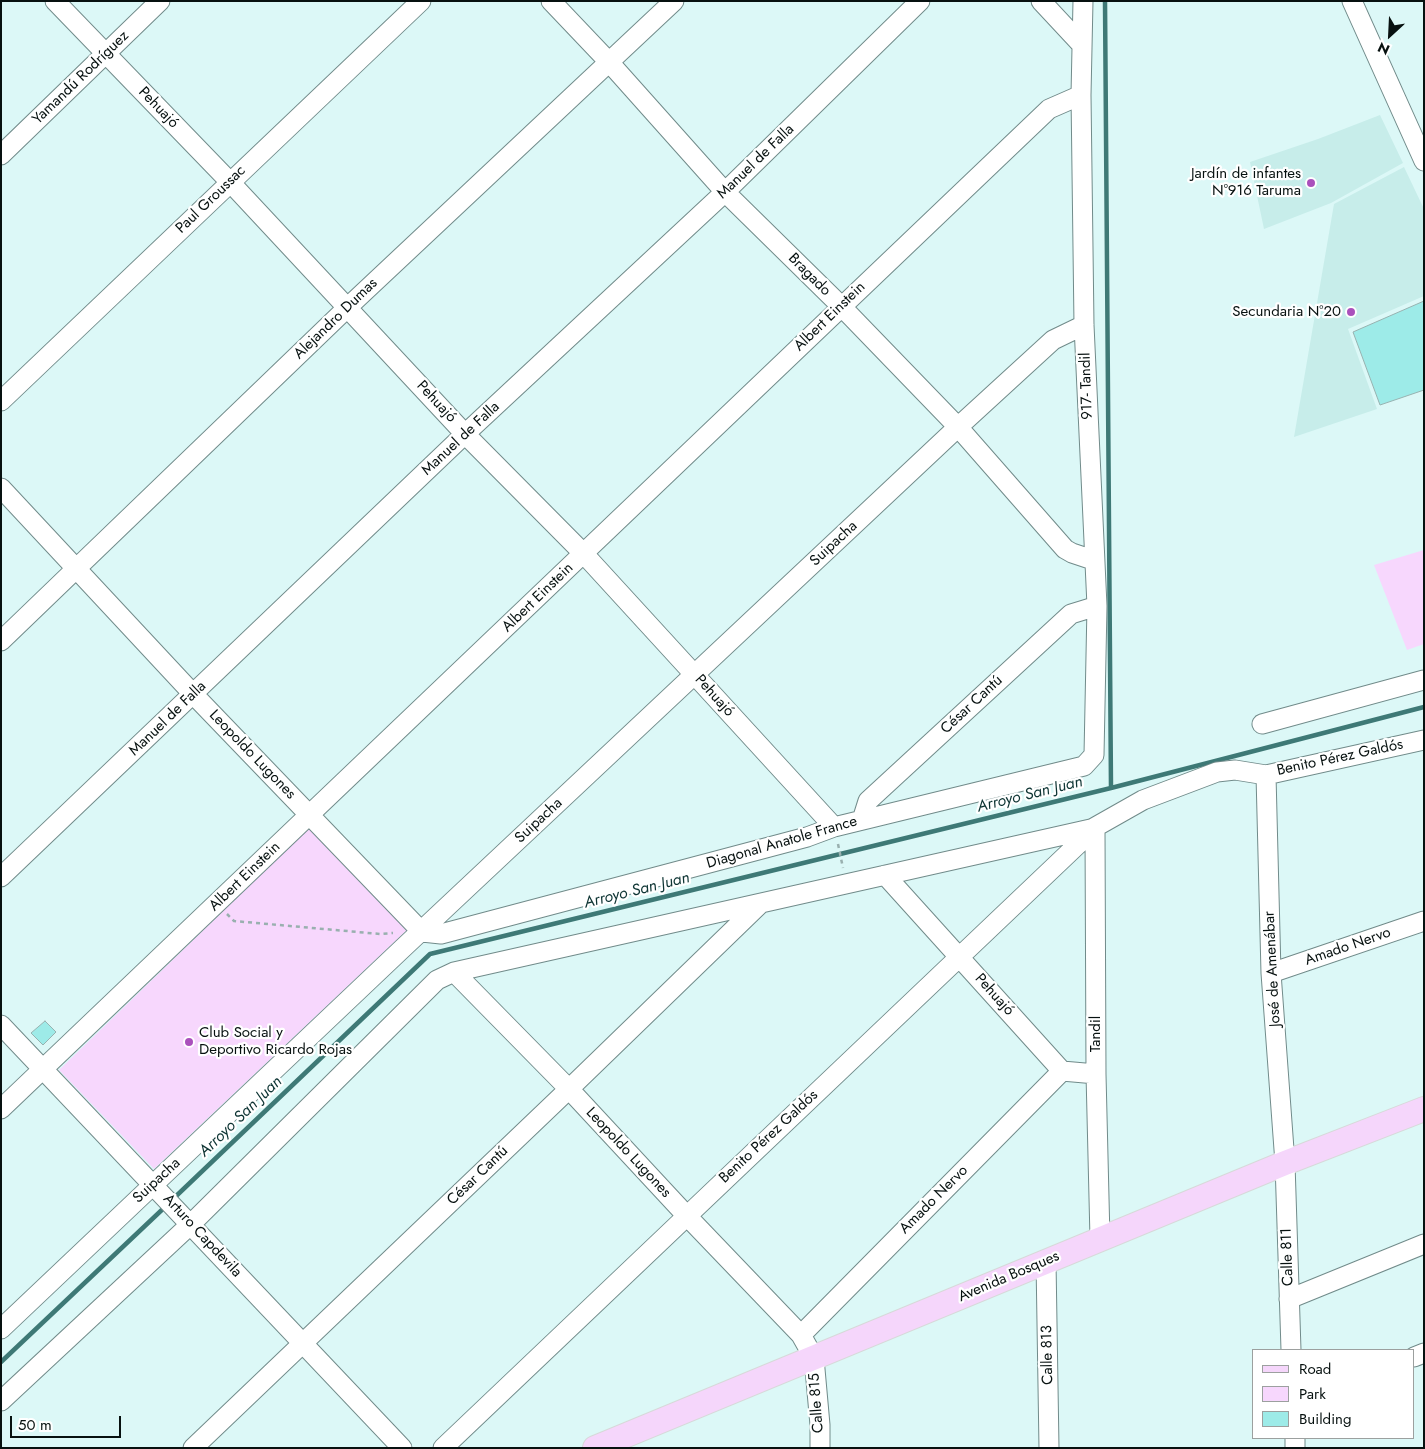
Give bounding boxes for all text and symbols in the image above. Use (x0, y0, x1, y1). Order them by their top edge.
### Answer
north arrow (1365, 10, 1415, 60)
street label: Yamandú Rodríguez (29, 27, 133, 129)
text: N (1374, 37, 1393, 60)
street label: Pehuajó (134, 84, 182, 132)
street label: Manuel de Falla (714, 121, 798, 203)
street label: Paul Groussac (172, 162, 250, 238)
place label: Jardín de infantes Nº916 Taruma (1191, 165, 1301, 200)
marker: Jardín de infantes Nº916 Taruma (1305, 177, 1317, 189)
street label: Bragado (784, 250, 834, 300)
street label: Alejandro Dumas (291, 275, 381, 363)
street label: Albert Einstein (791, 279, 869, 355)
place label: Secundaria N°20 (1232, 303, 1341, 321)
marker: Secundaria N°20 (1345, 306, 1357, 318)
street label: 917- Tandil (1077, 352, 1097, 420)
street label: Pehuajó (412, 377, 460, 427)
street label: Manuel de Falla (418, 398, 504, 480)
street label: Suipacha (807, 518, 861, 570)
street label: Albert Einstein (499, 560, 577, 636)
street label: Pehuajó (690, 671, 738, 721)
street label: César Cantú (937, 672, 1007, 738)
street label: Manuel de Falla (126, 678, 210, 760)
street label: Leopoldo Lugones (205, 707, 299, 803)
street label: Benito Pérez Galdós (1275, 736, 1405, 780)
water label: Arroyo San Juan (975, 773, 1085, 817)
street label: Suipacha (512, 795, 566, 847)
street label: Diagonal Anatole France (705, 813, 859, 873)
street label: Albert Einstein (206, 839, 284, 915)
water label: Arroyo San Juan (582, 869, 692, 913)
street label: José de Amenábar (1261, 910, 1285, 1028)
street label: Amado Nervo (1303, 924, 1393, 970)
street label: Pehuajó (970, 970, 1018, 1020)
street label: Tandil (1087, 1016, 1105, 1052)
place label: Club Social y Deportivo Ricardo Rojas (199, 1024, 352, 1059)
marker: Club Social y Deportivo Ricardo Rojas (183, 1036, 195, 1048)
water label: Arroyo San Juan (195, 1073, 287, 1161)
street label: Benito Pérez Galdós (716, 1087, 822, 1187)
street label: Leopoldo Lugones (582, 1104, 674, 1202)
street label: César Cantú (444, 1143, 512, 1209)
street label: Suipacha (130, 1155, 184, 1207)
street label: Amado Nervo (896, 1162, 972, 1238)
street label: Arturo Capdevila (159, 1191, 245, 1281)
street label: Calle 811 (1278, 1228, 1298, 1286)
street label: Avenida Bosques (956, 1248, 1062, 1306)
street label: Calle 813 (1038, 1325, 1058, 1385)
legend (1252, 1349, 1415, 1439)
text: Road (1299, 1358, 1331, 1380)
street label: Calle 815 (806, 1372, 828, 1434)
text: Park (1299, 1383, 1326, 1405)
scale bar (12, 1406, 124, 1438)
text: Building (1299, 1408, 1351, 1430)
text: 50 m (18, 1414, 52, 1436)

